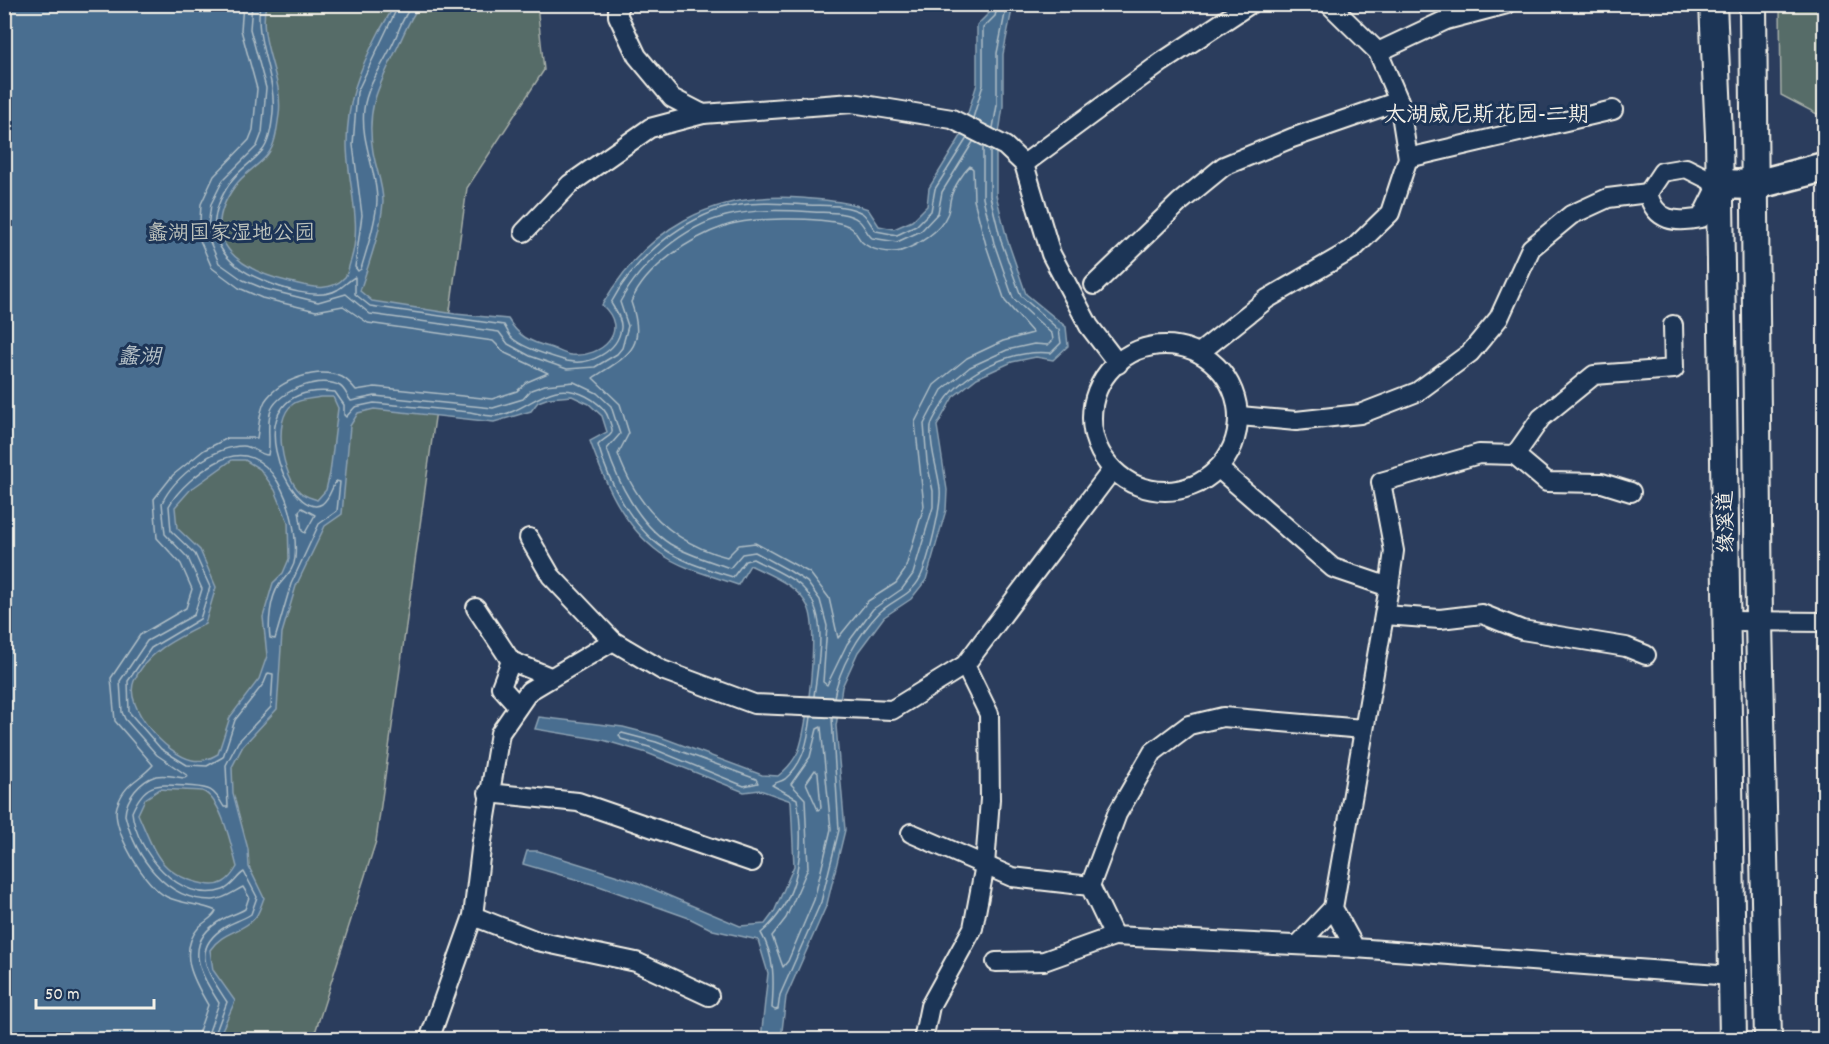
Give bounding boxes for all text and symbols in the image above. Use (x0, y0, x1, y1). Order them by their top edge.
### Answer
district label: 太湖威尼斯花园-二期 (1384, 101, 1590, 132)
park label: 蠡湖国家湿地公园 (147, 220, 315, 250)
water label: 蠡湖 (117, 343, 163, 374)
street label: 缘溪道 (1712, 490, 1744, 554)
scale bar (36, 972, 154, 1010)
text: 50 m (45, 983, 80, 1008)

